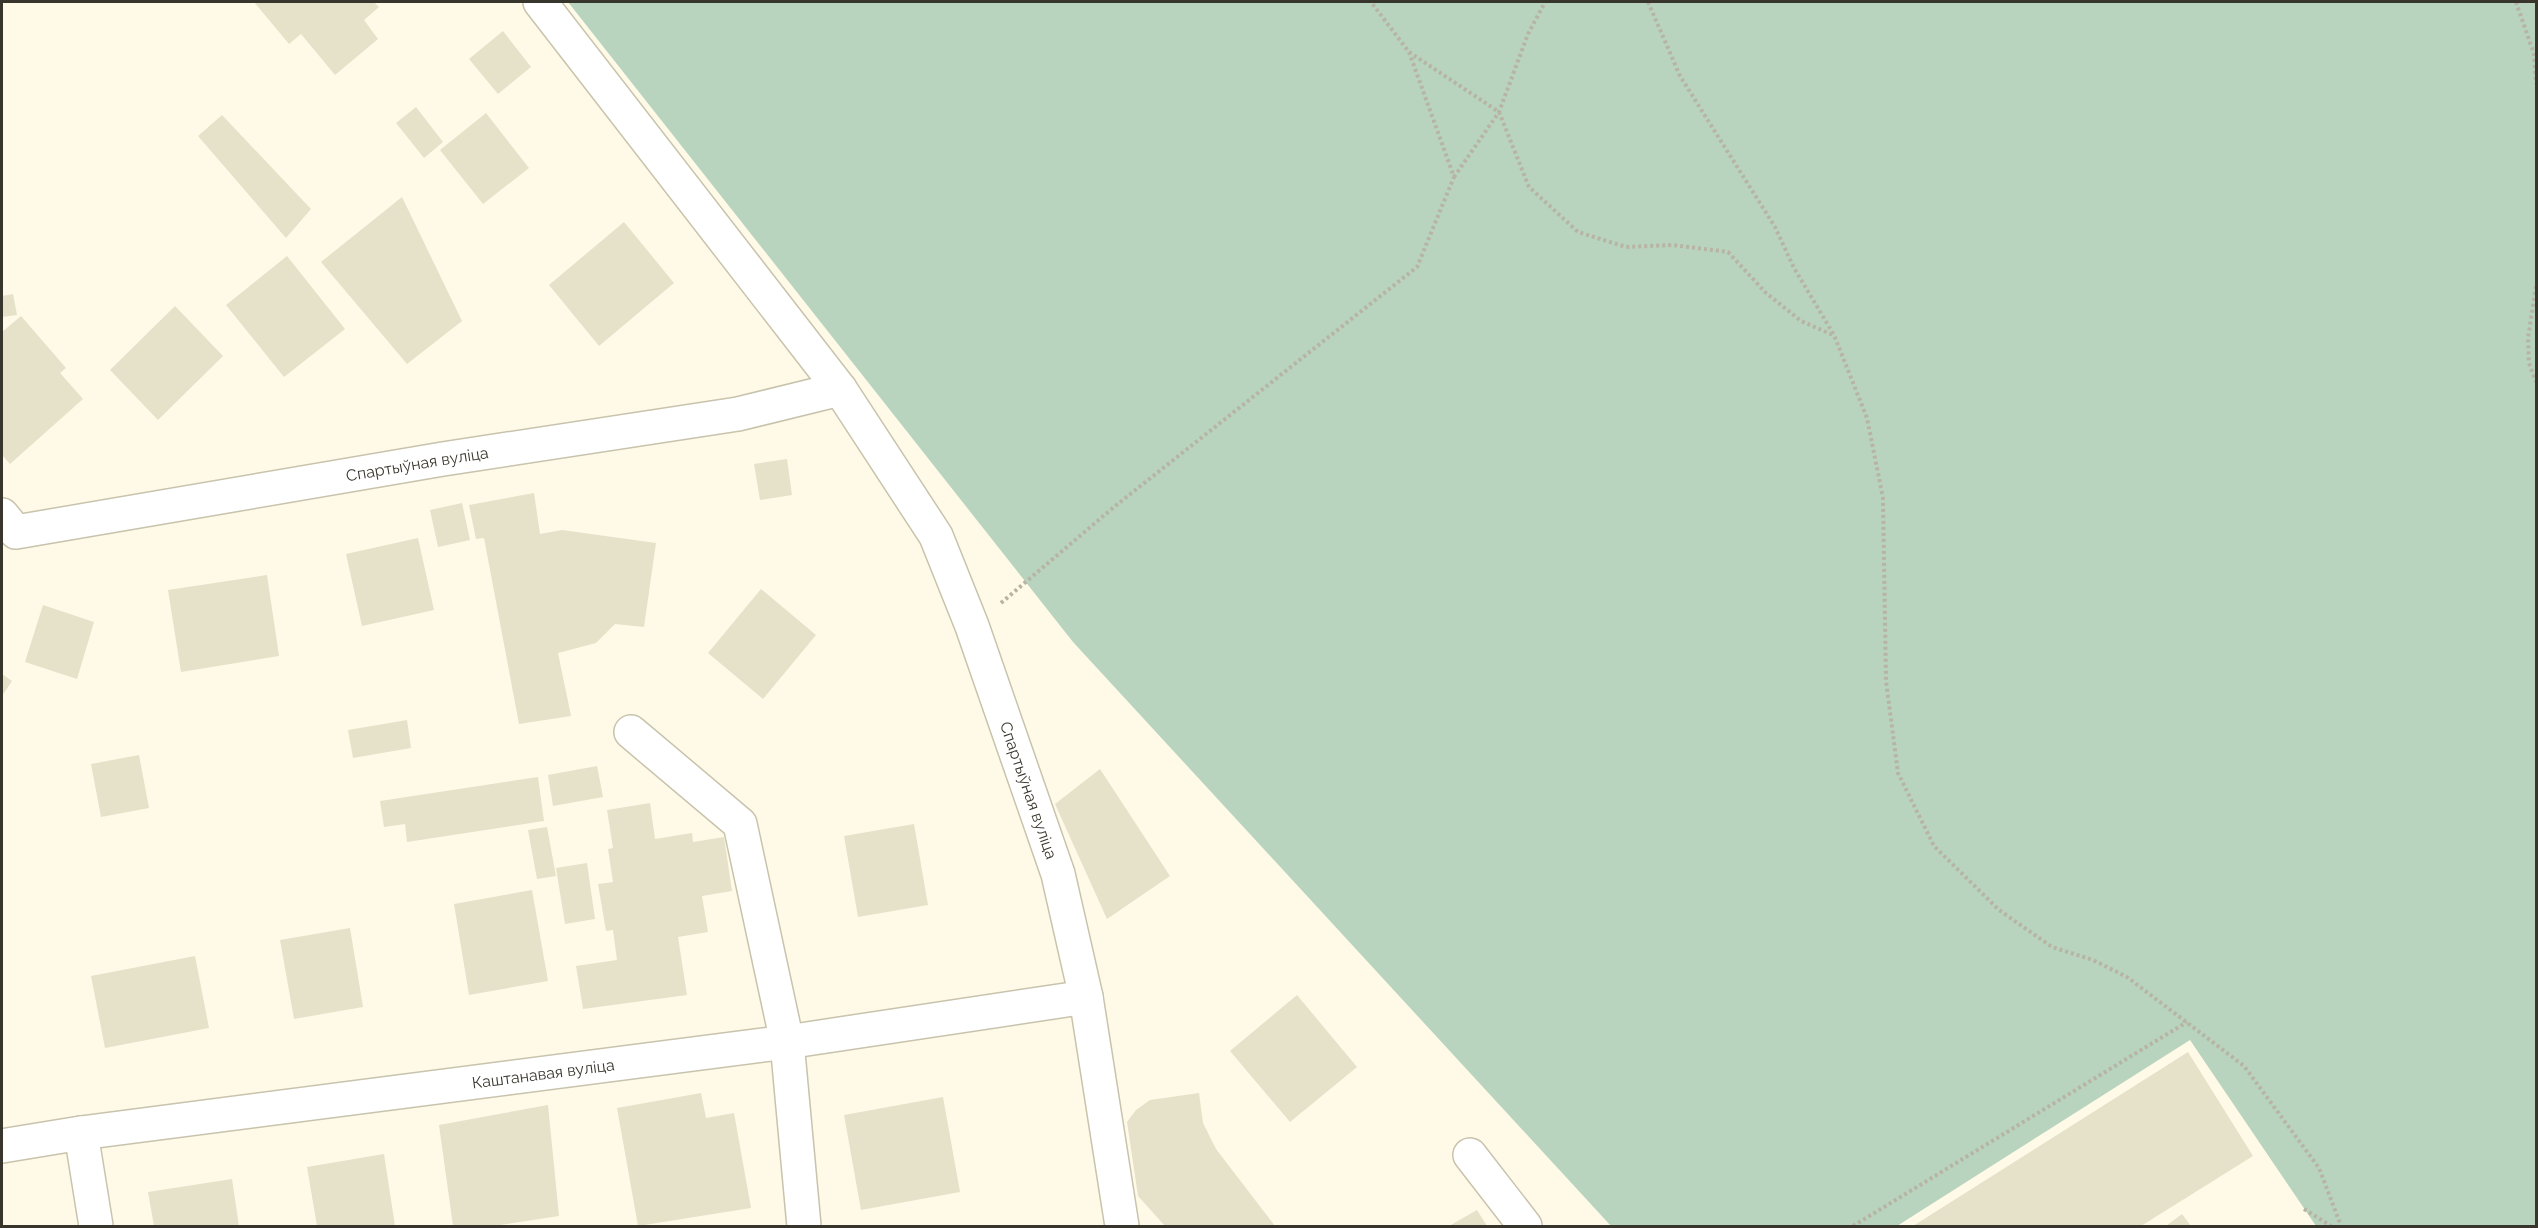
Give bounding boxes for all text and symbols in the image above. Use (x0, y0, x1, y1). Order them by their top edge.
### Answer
street label: Спартыўная вуліца (345, 443, 490, 485)
street label: Спартыўная вуліца (996, 719, 1061, 862)
street label: Каштанавая вуліца (471, 1055, 616, 1093)

